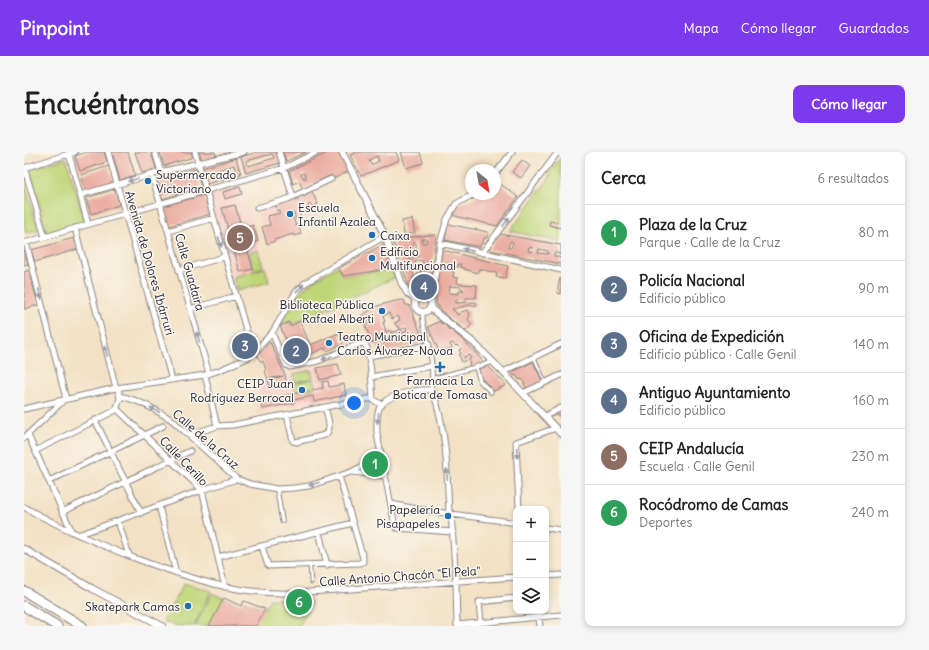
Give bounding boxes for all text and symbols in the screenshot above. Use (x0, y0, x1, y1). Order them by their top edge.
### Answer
text: Pinpoint (20, 16, 90, 40)
text: Mapa (684, 19, 719, 37)
text: Cómo llegar (741, 19, 817, 37)
text: Guardados (839, 19, 909, 37)
button: Cómo llegar (793, 85, 905, 123)
text: Encuéntranos (24, 86, 199, 122)
north arrow (465, 164, 501, 200)
place label: Supermercado Victoriano (156, 167, 237, 196)
text: Cerca (601, 167, 646, 189)
text: 6 resultados (817, 170, 889, 187)
marker: Supermercado Victoriano (143, 176, 153, 186)
one-way arrow (127, 177, 139, 183)
street label: Avenida de Dolores Ibárruri (122, 189, 178, 337)
place label: Escuela Infantil Azalea (298, 200, 376, 229)
marker: Escuela Infantil Azalea (285, 209, 295, 219)
text: Plaza de la Cruz (639, 215, 747, 234)
one-way arrow (501, 216, 510, 227)
pin: 5 (227, 223, 253, 253)
text: 1 (611, 224, 617, 241)
text: 80 m (858, 224, 889, 241)
place label: Caixa (380, 228, 410, 243)
marker: Caixa (367, 230, 377, 240)
street label: Calle Guadaira (172, 231, 208, 313)
text: Parque · Calle de la Cruz (639, 234, 780, 251)
one-way arrow (217, 236, 223, 248)
place label: Edificio Multifuncional (380, 244, 456, 273)
one-way arrow (462, 246, 474, 252)
marker: Edificio Multifuncional (367, 253, 377, 263)
text: Policía Nacional (639, 271, 745, 290)
pin: 4 (411, 272, 437, 302)
text: 2 (610, 280, 618, 297)
text: 90 m (858, 280, 889, 297)
one-way arrow (295, 283, 305, 293)
one-way arrow (37, 288, 43, 300)
text: Edificio público (639, 290, 726, 307)
place label: Biblioteca Pública Rafael Alberti (280, 297, 374, 326)
marker: Biblioteca Pública Rafael Alberti (377, 306, 387, 316)
text: Oficina de Expedición (639, 327, 784, 346)
place label: Teatro Municipal Carlos Álvarez-Novoa (337, 329, 453, 358)
one-way arrow (195, 330, 201, 342)
pin: 3 (232, 331, 258, 361)
pin: 2 (283, 336, 309, 366)
text: 3 (610, 336, 618, 353)
text: 140 m (853, 336, 889, 353)
marker: Teatro Municipal Carlos Álvarez-Novoa (324, 338, 334, 348)
one-way arrow (103, 344, 109, 356)
text: Edificio público · Calle Genil (639, 346, 797, 363)
one-way arrow (321, 355, 333, 361)
marker: Farmacia La Botica de Tomasa (435, 362, 445, 372)
place label: Farmacia La Botica de Tomasa (392, 373, 488, 402)
place label: CEIP Juan Rodríguez Berrocal (190, 376, 294, 405)
text: Antiguo Ayuntamiento (639, 383, 790, 402)
marker: CEIP Juan Rodríguez Berrocal (297, 385, 307, 395)
text: 4 (610, 392, 618, 409)
text: 160 m (853, 392, 889, 409)
your location (344, 393, 364, 413)
text: Edificio público (639, 402, 726, 419)
street label: Calle de la Cruz (170, 406, 243, 472)
one-way arrow (150, 407, 161, 413)
one-way arrow (375, 412, 381, 424)
street label: Calle Cerillo (157, 433, 211, 489)
text: CEIP Andalucía (639, 439, 744, 458)
one-way arrow (513, 447, 520, 459)
text: 5 (610, 448, 618, 465)
text: 230 m (851, 448, 889, 465)
pin: 1 (362, 449, 388, 479)
text: Escuela · Calle Genil (639, 458, 755, 475)
one-way arrow (444, 468, 451, 480)
one-way arrow (308, 481, 320, 487)
text: Rocódromo de Camas (639, 495, 788, 514)
place label: Papelería Pisapapeles (376, 502, 440, 531)
text: 6 (610, 504, 618, 521)
text: 240 m (852, 504, 889, 521)
map controls (513, 506, 549, 614)
button: + (513, 506, 549, 542)
marker: Papelería Pisapapeles (443, 511, 453, 521)
text: Deportes (639, 514, 692, 531)
button: − (513, 542, 549, 578)
street label: Calle Antonio Chacón "El Pela" (319, 563, 481, 589)
button: layers (513, 578, 549, 614)
pin: 6 (286, 587, 312, 617)
place label: Skatepark Camas (85, 599, 180, 614)
marker: Skatepark Camas (183, 601, 193, 611)

